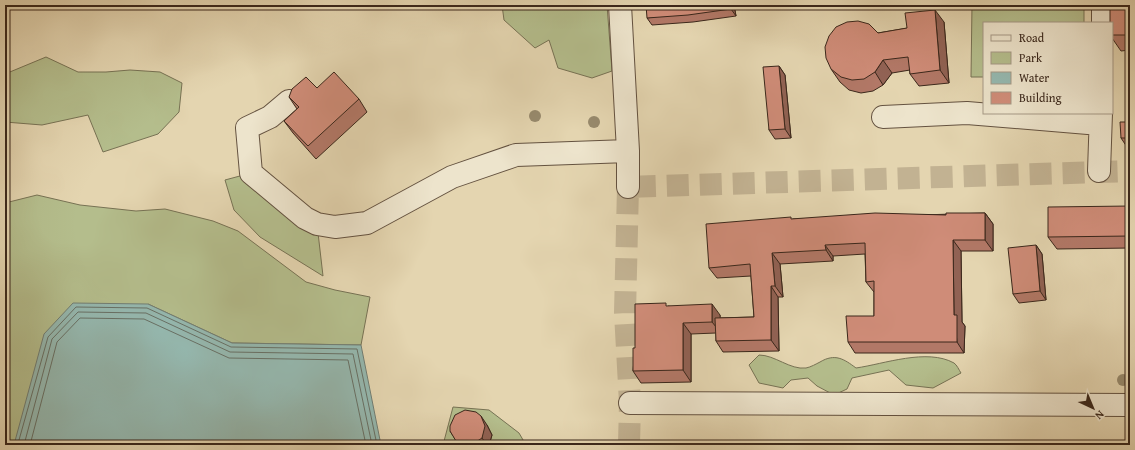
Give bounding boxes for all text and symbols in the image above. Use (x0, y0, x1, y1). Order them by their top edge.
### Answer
legend (983, 22, 1113, 114)
text: Road (1019, 29, 1045, 46)
text: Park (1019, 49, 1043, 66)
text: Water (1019, 69, 1049, 86)
text: Building (1019, 89, 1062, 106)
north arrow (1073, 388, 1113, 428)
text: N (1091, 407, 1108, 424)

